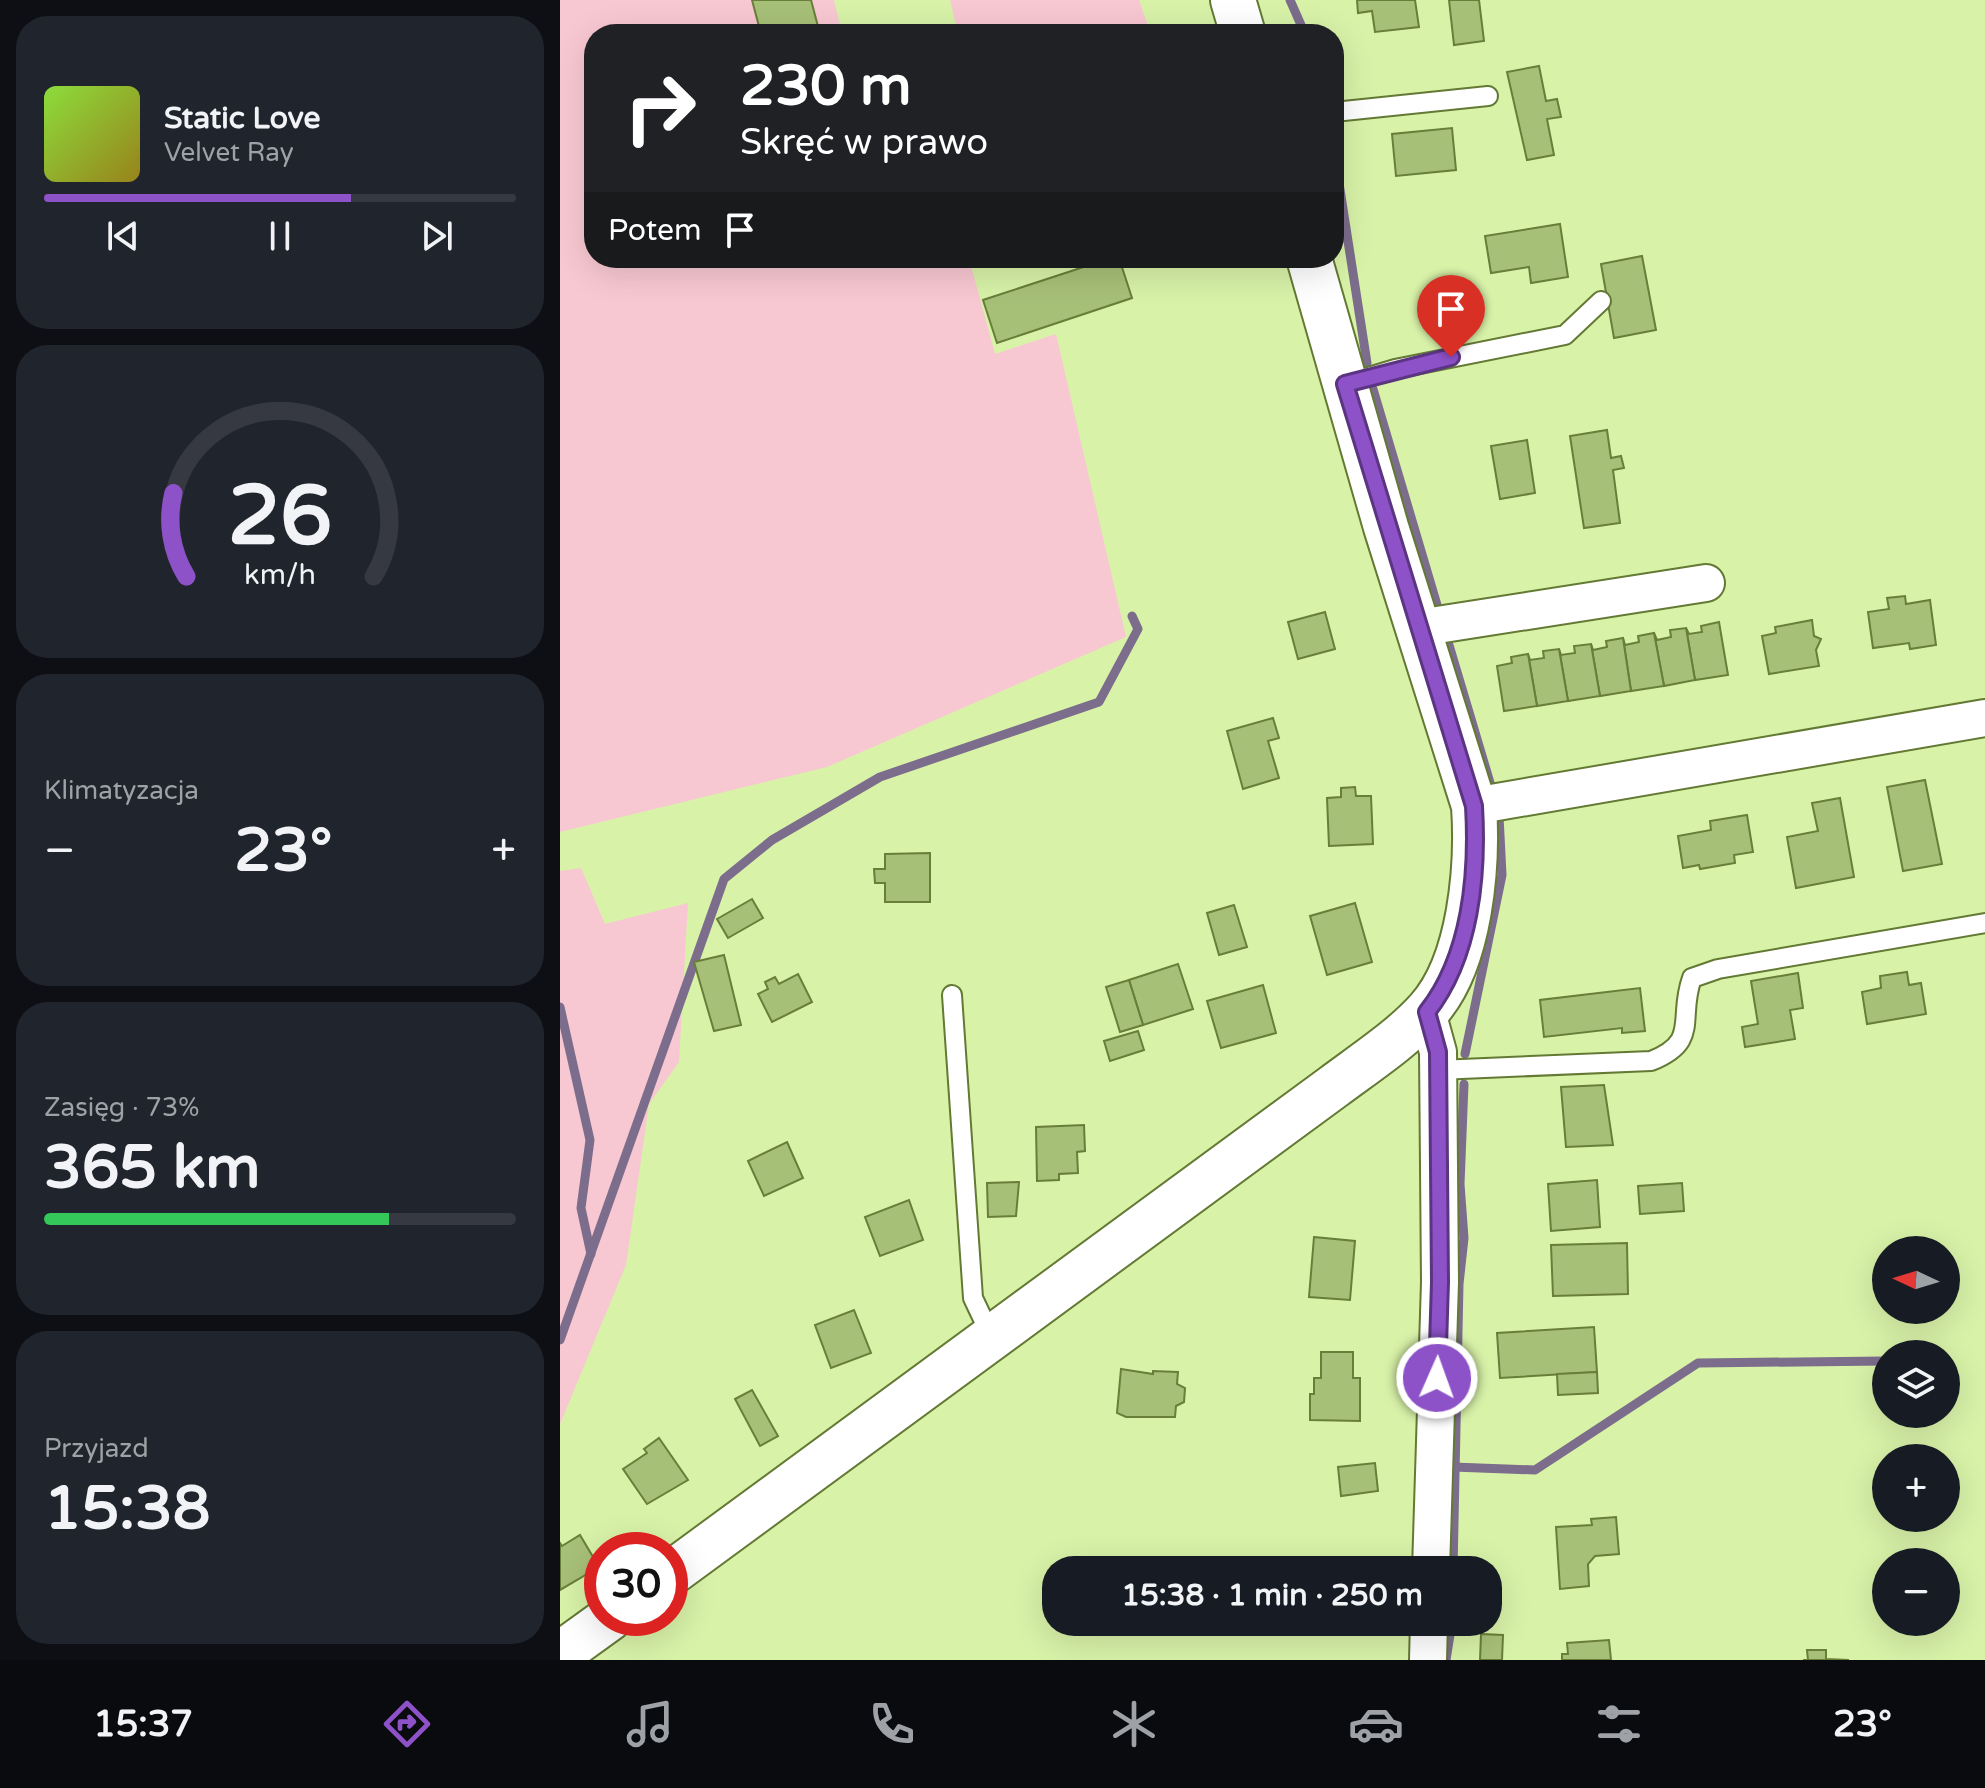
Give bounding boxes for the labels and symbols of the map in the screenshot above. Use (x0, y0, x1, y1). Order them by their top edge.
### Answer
pin (1417, 275, 1485, 357)
north arrow (1872, 1236, 1960, 1324)
position arrow (1395, 1336, 1479, 1420)
speed limit sign: 30 (584, 1532, 688, 1636)

